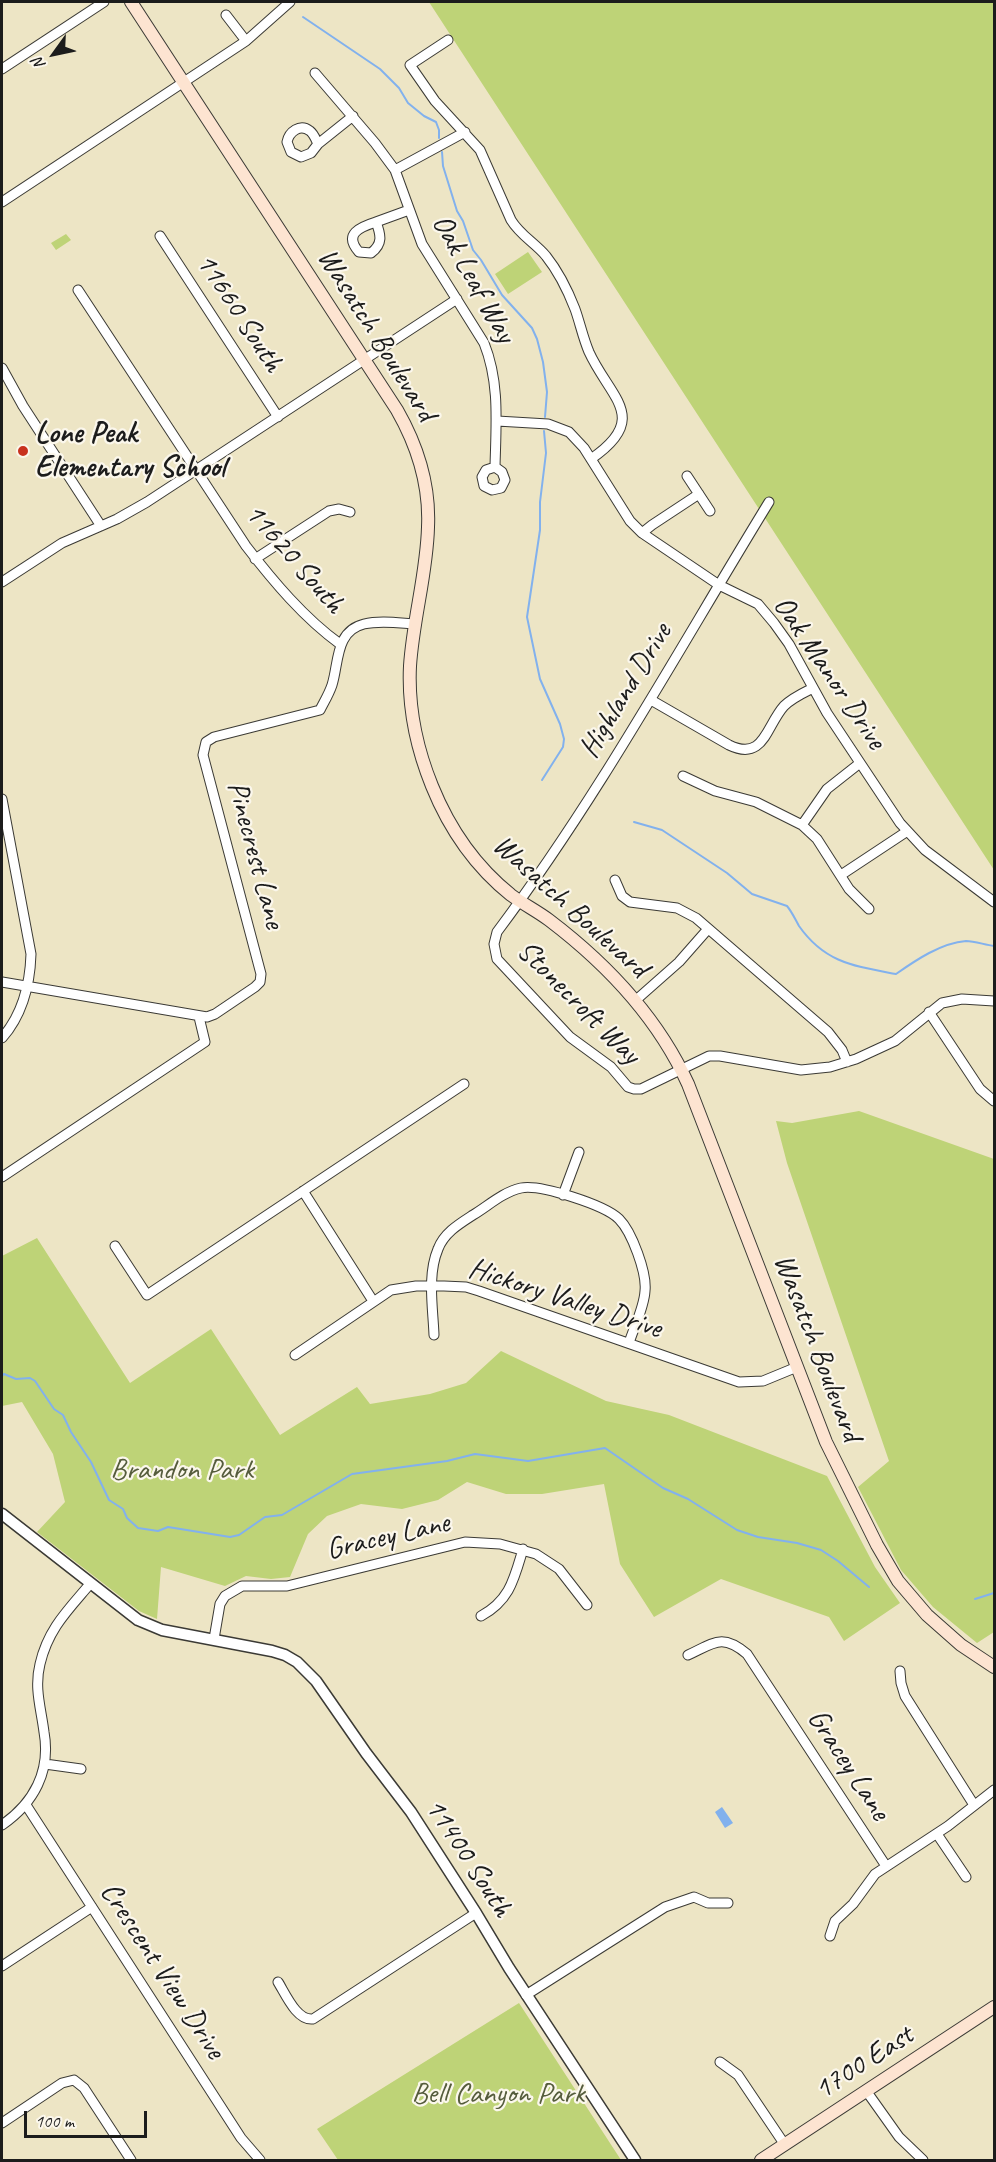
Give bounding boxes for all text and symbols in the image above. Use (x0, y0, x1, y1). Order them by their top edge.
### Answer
north arrow (24, 24, 84, 84)
text: N (28, 54, 50, 73)
street label: Oak Leaf Way (423, 209, 523, 349)
street label: Wasatch Boulevard (309, 242, 443, 428)
street label: 11660 South (187, 247, 291, 379)
place label: Lone Peak Elementary School (35, 416, 225, 486)
marker: Lone Peak Elementary School (16, 444, 30, 458)
street label: 11620 South (236, 497, 352, 621)
street label: Oak Manor Drive (765, 590, 893, 756)
street label: Highland Drive (572, 617, 680, 765)
street label: Pinecrest Lane (218, 778, 292, 932)
street label: Wasatch Boulevard (485, 828, 655, 986)
street label: Stonecroft Way (508, 933, 648, 1073)
street label: Wasatch Boulevard (765, 1250, 869, 1446)
street label: Hickory Valley Drive (464, 1251, 666, 1347)
park label: Brandon Park (110, 1452, 254, 1488)
street label: Gracey Lane (323, 1505, 453, 1569)
street label: Gracey Lane (799, 1703, 897, 1827)
street label: 11400 South (416, 1792, 520, 1924)
street label: Crescent View Drive (92, 1876, 232, 2066)
street label: 1700 East (808, 2018, 920, 2108)
park label: Bell Canyon Park (412, 2076, 584, 2112)
scale bar (27, 2099, 150, 2137)
text: 100 m (35, 2110, 74, 2132)

